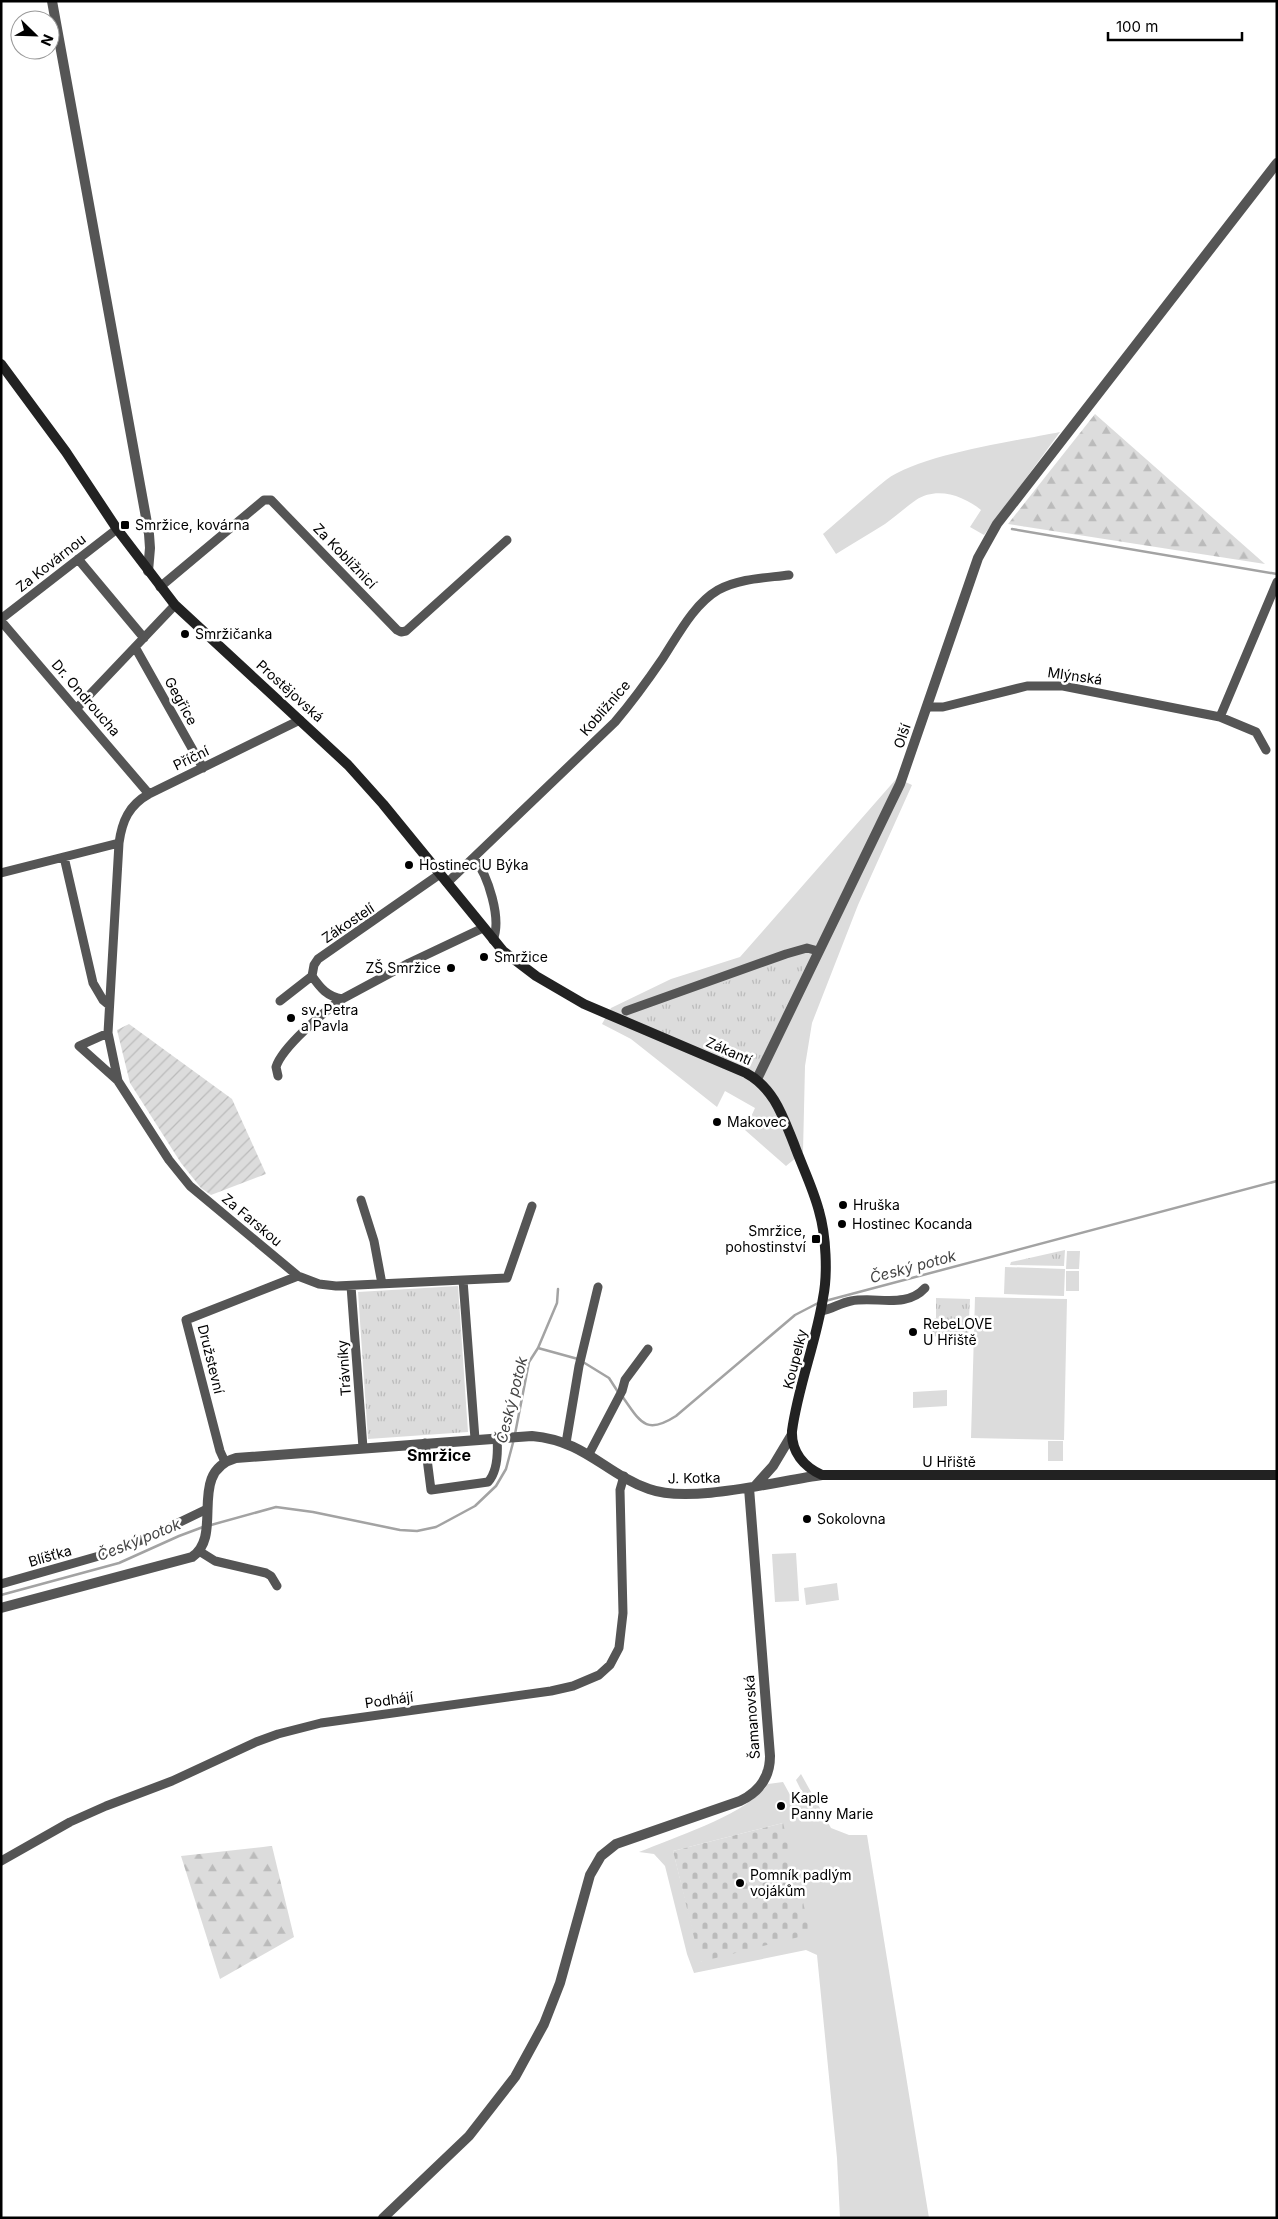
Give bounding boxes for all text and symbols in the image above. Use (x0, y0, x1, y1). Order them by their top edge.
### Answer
north arrow (10, 10, 60, 60)
scale bar (1108, 10, 1242, 42)
text: 100 m (1116, 17, 1158, 36)
text: N (38, 32, 57, 49)
place label: Smržice, kovárna (135, 516, 250, 533)
marker: Smržice, kovárna (119, 519, 131, 531)
street label: Za Kobližnicí (310, 520, 381, 592)
street label: Za Kovárnou (12, 530, 89, 595)
place label: Smržičanka (195, 625, 272, 642)
marker: Smržičanka (179, 628, 191, 640)
street label: Dr. Ondroucha (49, 656, 124, 739)
street label: Prostějovská (253, 656, 327, 725)
street label: Mlýnská (1047, 663, 1104, 688)
street label: Gegřice (161, 674, 202, 728)
street label: Kobližnice (576, 676, 633, 739)
street label: Olší (889, 721, 914, 750)
street label: Příční (170, 741, 212, 773)
place label: Hostinec U Býka (419, 856, 529, 873)
marker: Hostinec U Býka (403, 859, 415, 871)
street label: Zákostelí (318, 899, 378, 946)
place label: Smržice (494, 948, 548, 965)
marker: Smržice (478, 951, 490, 963)
place label: ZŠ Smržice (365, 959, 441, 976)
marker: ZŠ Smržice (445, 962, 457, 974)
place label: sv. Petra a Pavla (301, 1001, 358, 1034)
marker: sv. Petra a Pavla (285, 1012, 297, 1024)
street label: Zákantí (704, 1033, 755, 1068)
place label: Makovec (727, 1113, 787, 1130)
marker: Makovec (711, 1116, 723, 1128)
street label: Za Farskou (219, 1190, 286, 1250)
place label: Hruška (853, 1196, 900, 1213)
marker: Hruška (837, 1199, 849, 1211)
place label: Hostinec Kocanda (852, 1215, 972, 1232)
marker: Hostinec Kocanda (836, 1218, 848, 1230)
place label: Smržice, pohostinství (725, 1222, 807, 1255)
marker: Smržice, pohostinství (810, 1233, 822, 1245)
water label: Český potok (868, 1246, 959, 1287)
place label: RebeLOVE U Hřiště (923, 1315, 993, 1348)
street label: Družstevní (195, 1323, 228, 1396)
marker: RebeLOVE U Hřiště (907, 1326, 919, 1338)
street label: Koupelky (779, 1327, 810, 1391)
street label: Trávníky (333, 1339, 354, 1397)
water label: Český potok (492, 1354, 532, 1445)
district label: Smržice (407, 1445, 471, 1465)
street label: U Hřiště (922, 1453, 976, 1470)
street label: J. Kotka (667, 1469, 721, 1486)
place label: Sokolovna (817, 1510, 886, 1527)
marker: Sokolovna (801, 1513, 813, 1525)
water label: Český potok (94, 1514, 184, 1565)
street label: Blíšťka (26, 1541, 73, 1570)
street label: Šamanovská (740, 1674, 763, 1760)
street label: Podhájí (364, 1688, 415, 1711)
place label: Kaple Panny Marie (791, 1789, 874, 1822)
marker: Kaple Panny Marie (775, 1800, 787, 1812)
place label: Pomník padlým vojákům (750, 1866, 852, 1899)
marker: Pomník padlým vojákům (734, 1877, 746, 1889)

